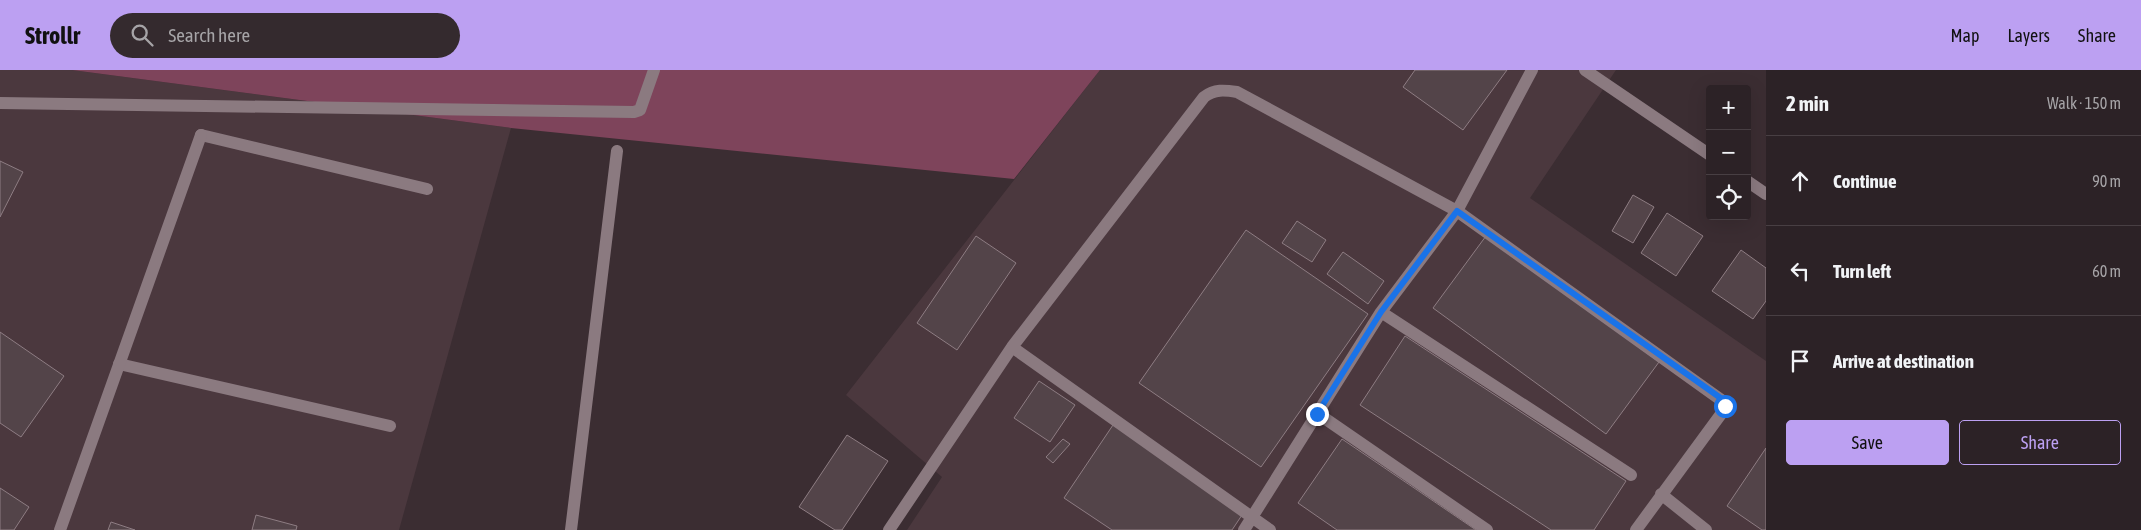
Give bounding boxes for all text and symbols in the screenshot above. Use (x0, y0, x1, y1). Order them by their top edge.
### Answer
search box (110, 13, 460, 58)
icon: search (128, 21, 156, 49)
text: Strollr (25, 22, 80, 49)
text: Search here (168, 24, 250, 46)
text: Map (1950, 25, 1979, 46)
text: Layers (2007, 25, 2050, 46)
text: Share (2078, 25, 2116, 46)
map controls (1706, 85, 1751, 220)
button: + (1706, 85, 1751, 130)
text: 2 min (1786, 91, 1829, 115)
text: Walk · 150 m (2047, 94, 2121, 112)
button: − (1706, 130, 1751, 175)
icon: ahead (1786, 167, 1814, 195)
text: Continue (1833, 170, 1897, 192)
text: 90 m (2092, 172, 2121, 190)
button: locate (1706, 175, 1751, 220)
icon: left (1786, 257, 1814, 285)
text: Turn left (1833, 260, 1891, 282)
text: 60 m (2092, 262, 2121, 280)
icon: arrive (1786, 347, 1814, 375)
text: Arrive at destination (1833, 350, 1974, 372)
route start (1714, 395, 1737, 418)
route end (1306, 403, 1329, 426)
button: Save (1786, 420, 1949, 465)
button: Share (1959, 420, 2121, 465)

